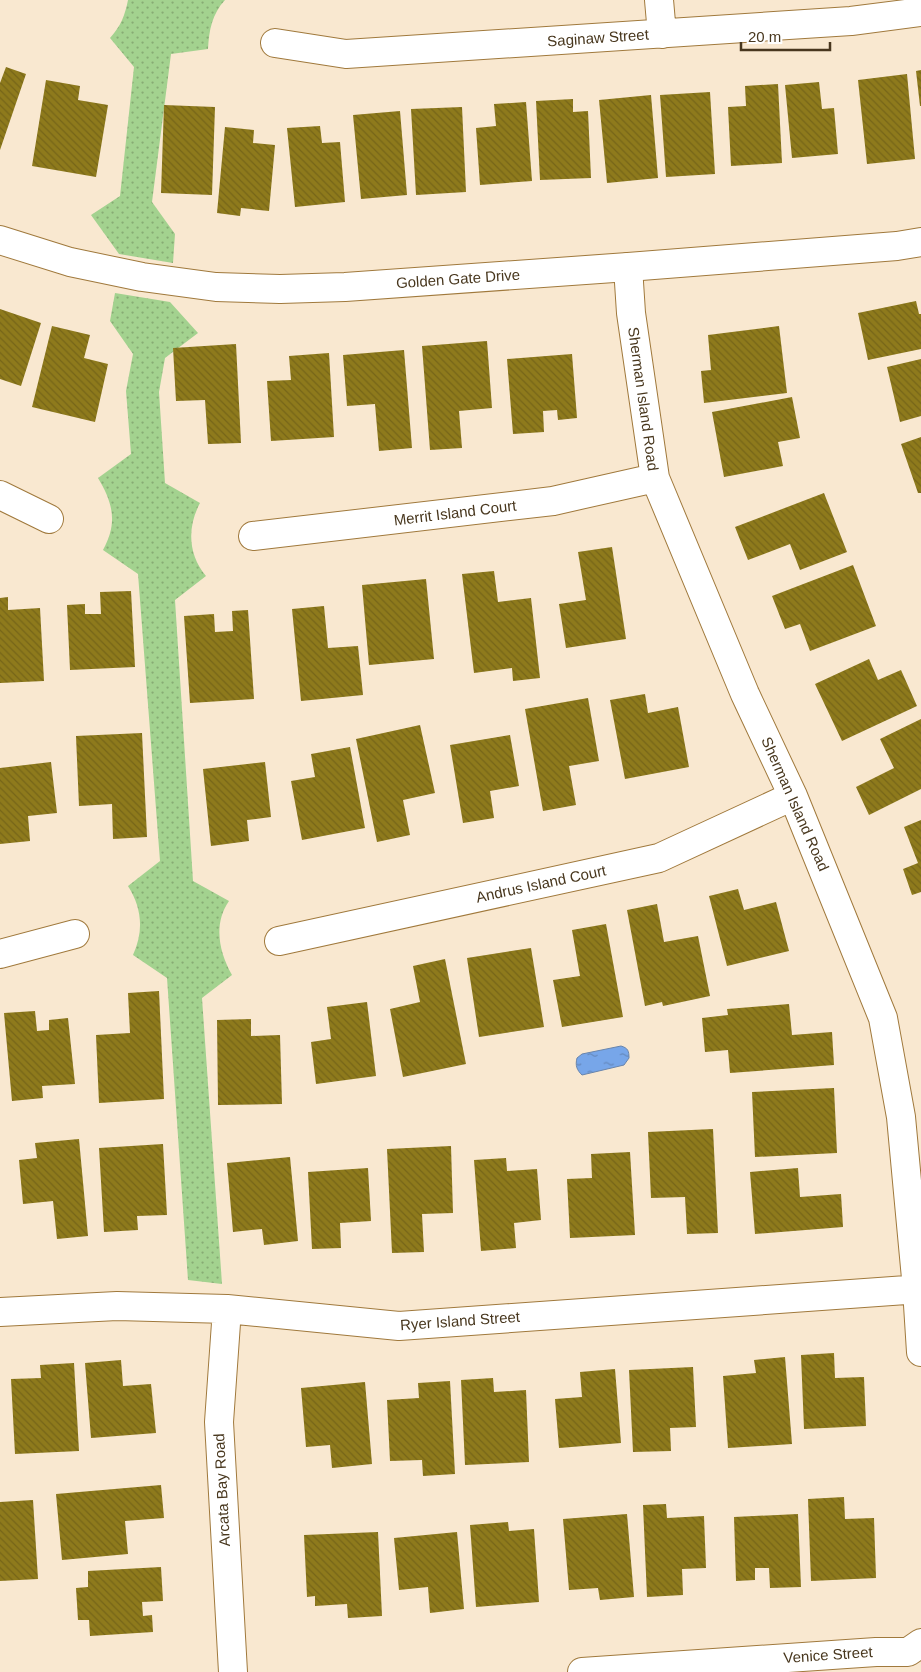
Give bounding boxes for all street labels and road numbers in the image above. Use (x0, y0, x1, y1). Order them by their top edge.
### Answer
street label: Saginaw Street (547, 25, 650, 50)
street label: Golden Gate Drive (395, 266, 521, 291)
street label: Sherman Island Road (625, 326, 662, 472)
street label: Merrit Island Court (393, 496, 518, 528)
street label: Sherman Island Road (758, 734, 833, 874)
street label: Andrus Island Court (474, 861, 608, 906)
street label: Ryer Island Street (399, 1308, 521, 1333)
street label: Arcata Bay Road (210, 1433, 233, 1547)
street label: Venice Street (783, 1643, 874, 1666)

